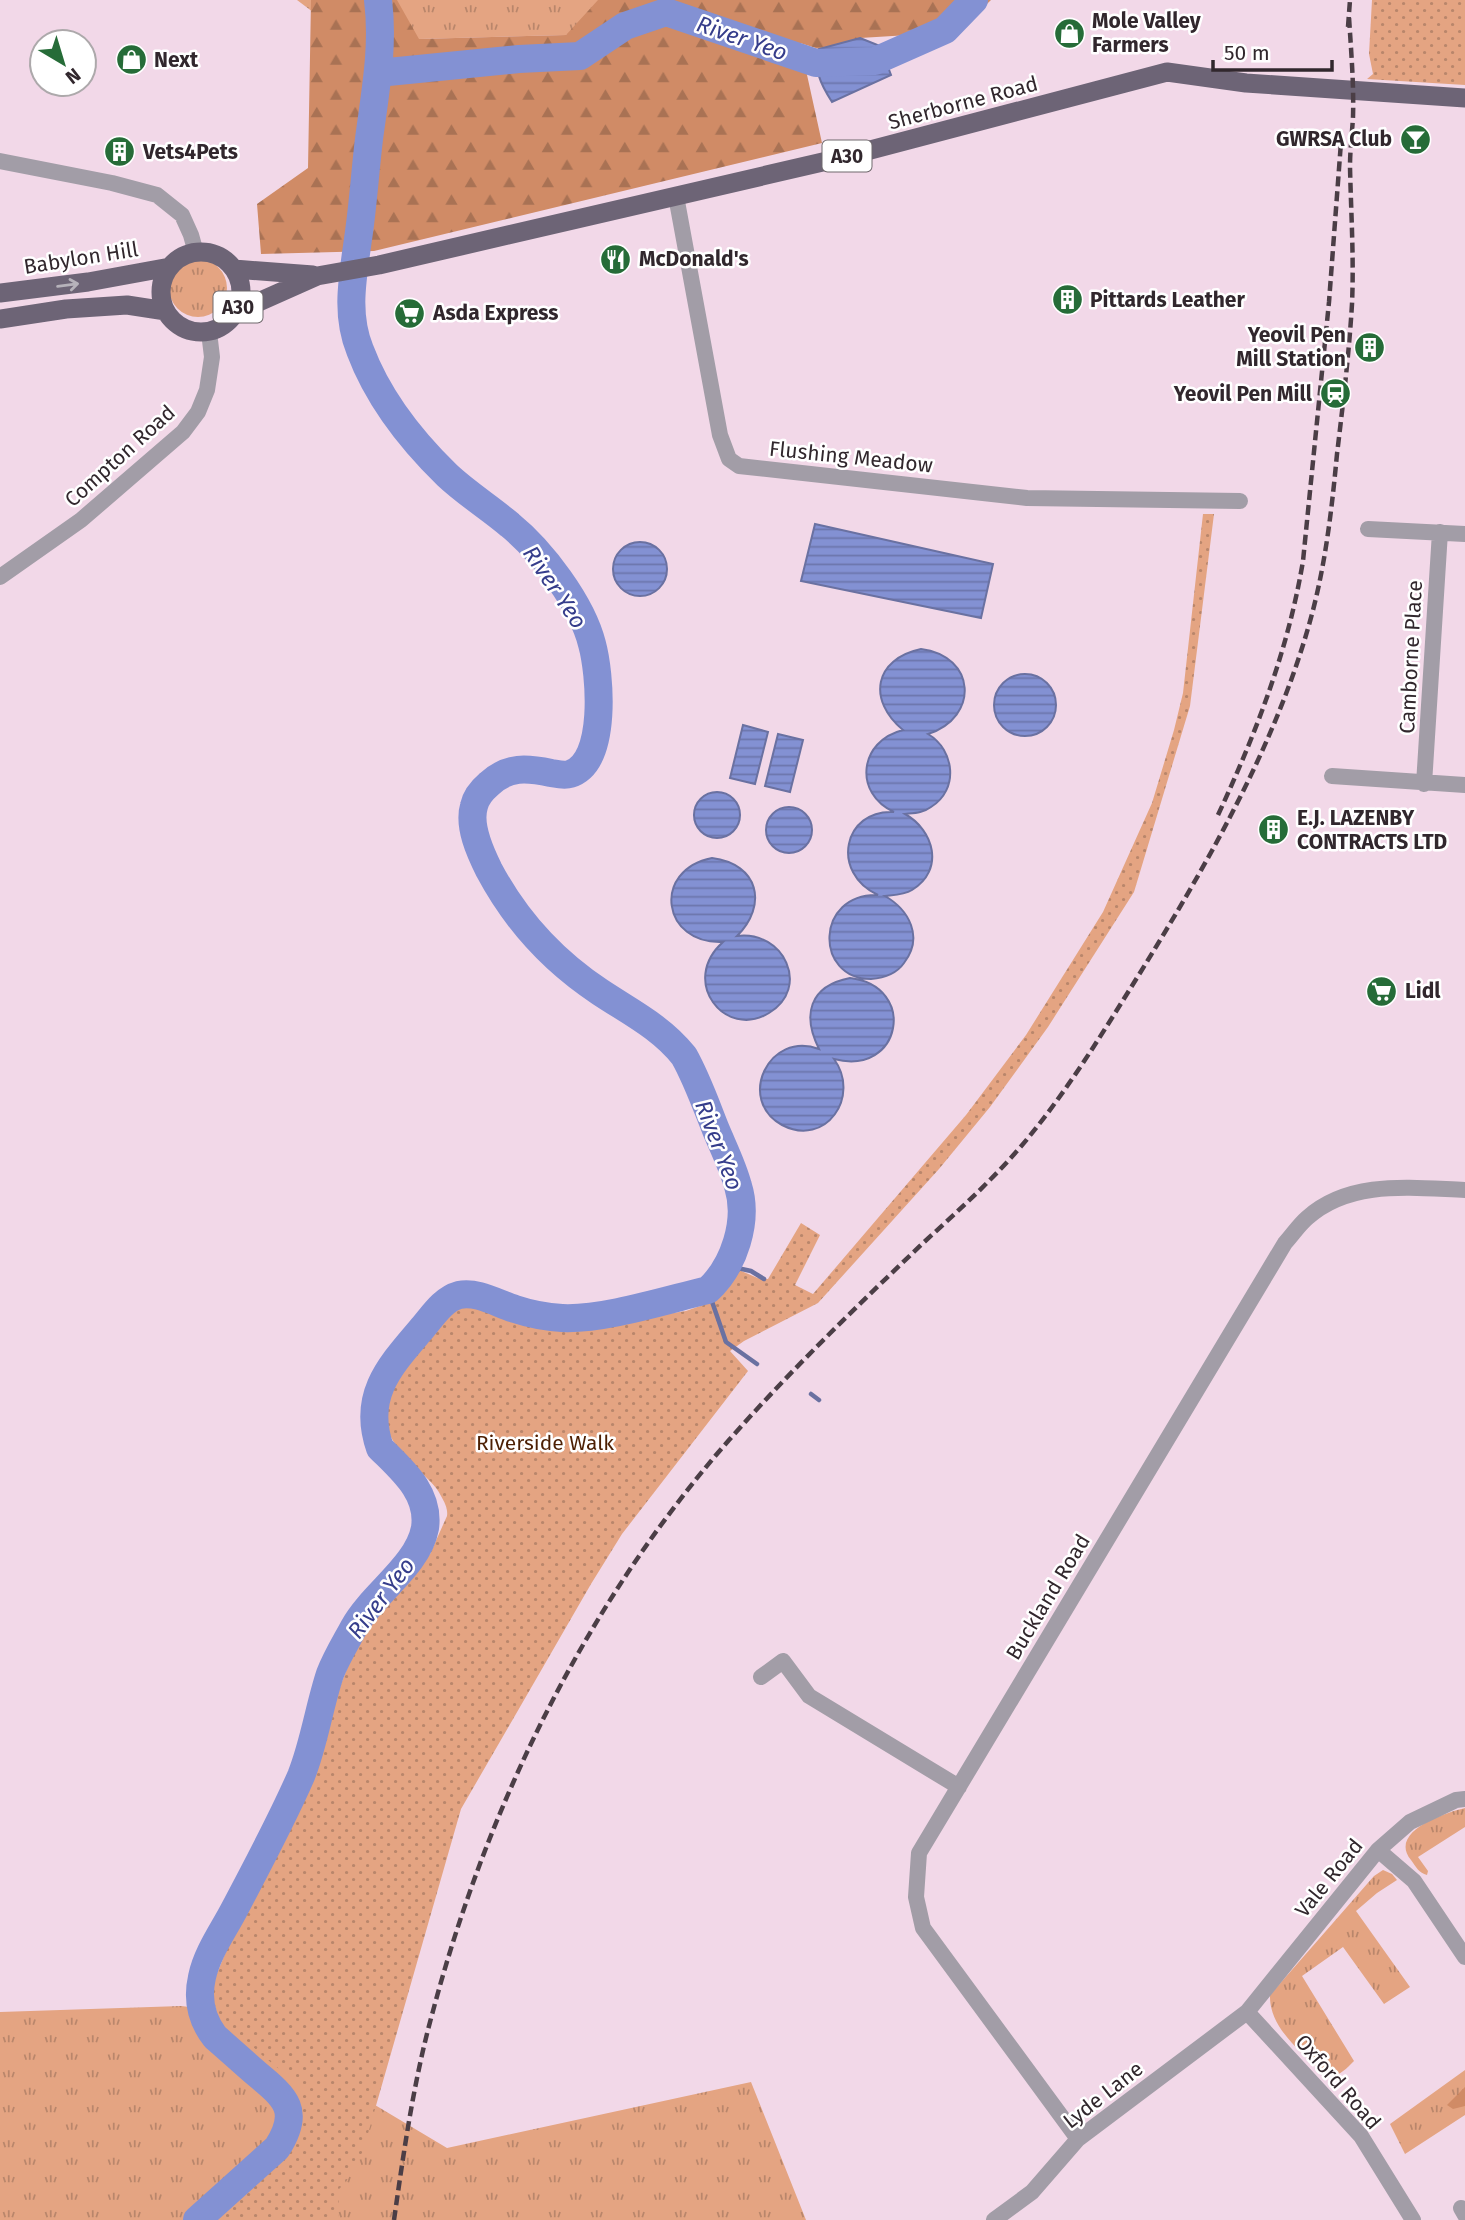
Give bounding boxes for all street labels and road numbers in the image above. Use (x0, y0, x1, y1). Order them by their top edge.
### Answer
street label: Sherborne Road (885, 71, 1041, 135)
road number: A30 (822, 140, 872, 172)
street label: Babylon Hill (22, 236, 140, 280)
road number: A30 (214, 292, 262, 322)
street label: Compton Road (59, 400, 181, 512)
street label: Flushing Meadow (768, 435, 934, 479)
street label: Camborne Place (1394, 580, 1428, 734)
street label: Buckland Road (1000, 1529, 1096, 1665)
street label: Vale Road (1289, 1833, 1369, 1923)
street label: Oxford Road (1290, 2029, 1386, 2135)
street label: Lyde Lane (1058, 2056, 1148, 2134)

